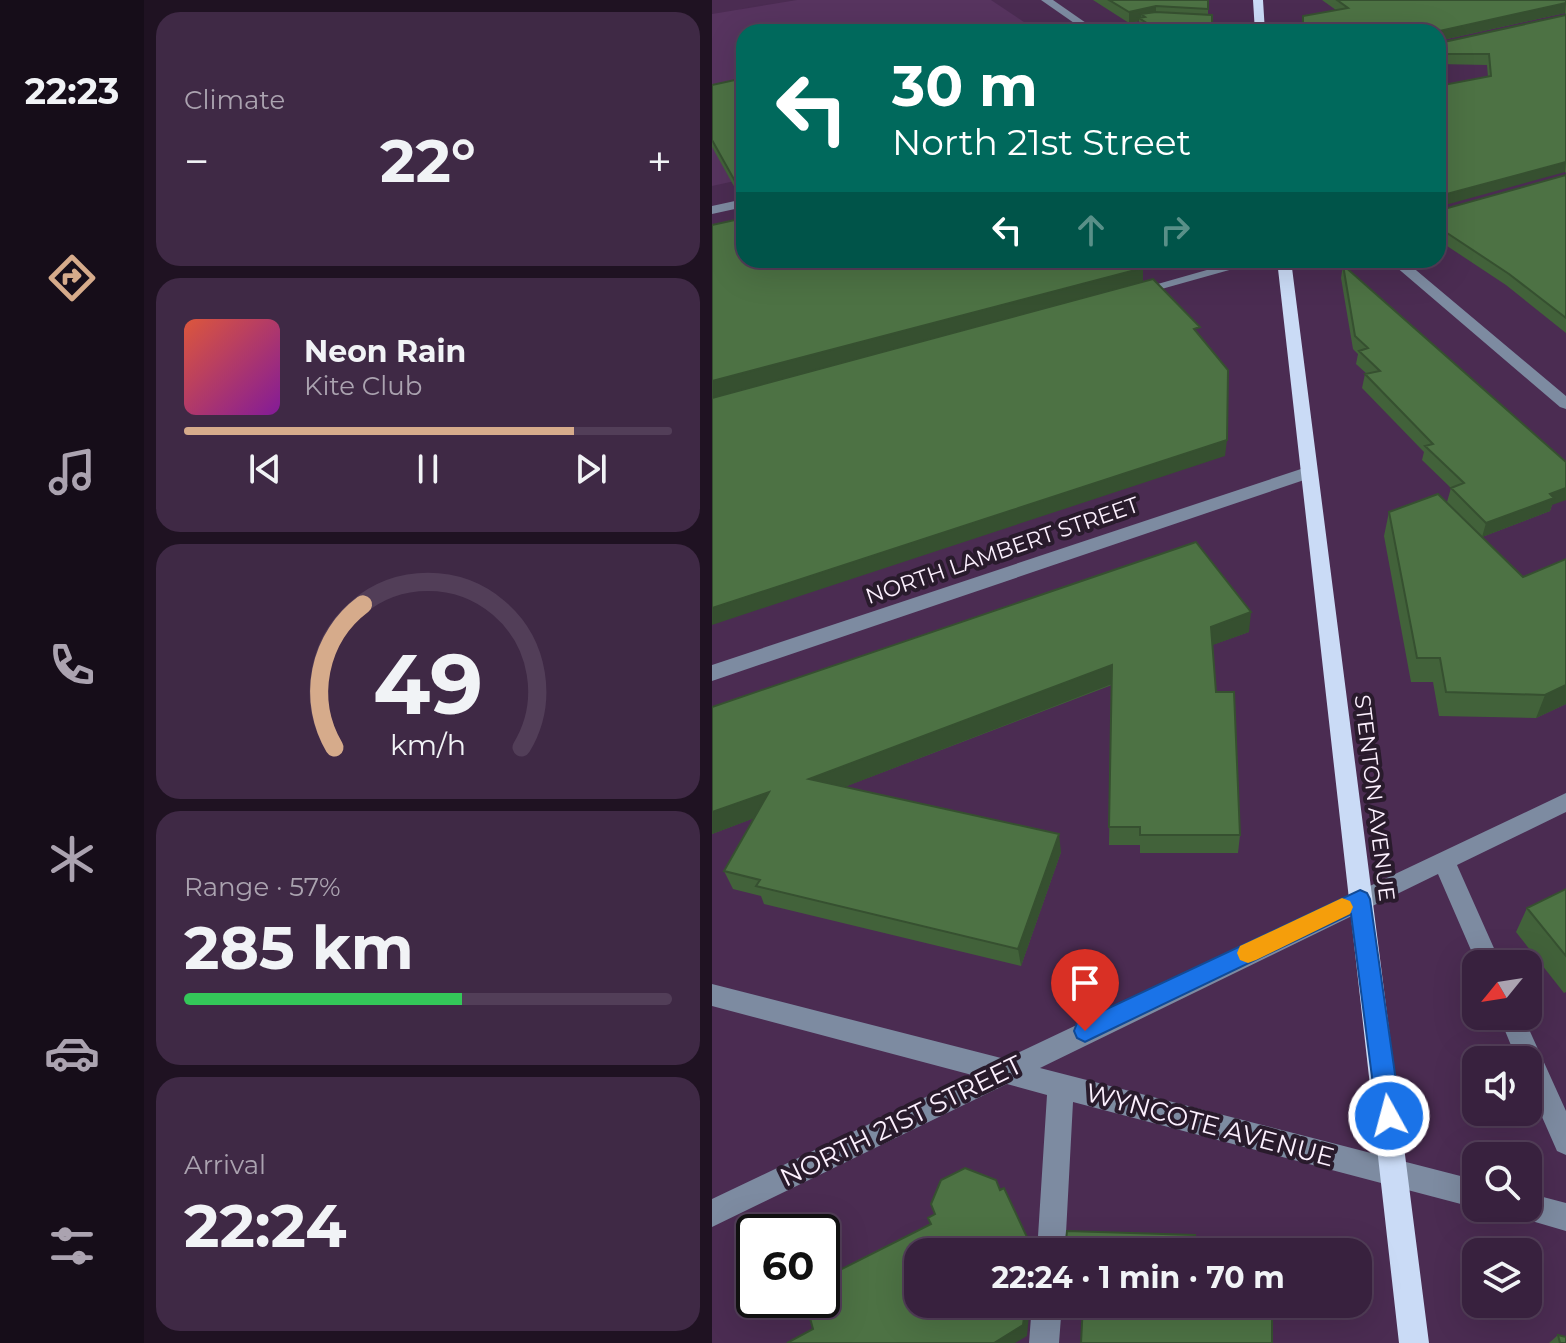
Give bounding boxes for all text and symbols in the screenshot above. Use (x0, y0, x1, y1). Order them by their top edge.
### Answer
text: 30 m (892, 52, 1038, 120)
icon: left (760, 56, 864, 160)
text: 22:23 (25, 69, 119, 113)
text: Climate (184, 84, 285, 116)
text: North 21st Street (892, 120, 1191, 164)
text: 22° (380, 124, 476, 197)
text: − (184, 134, 209, 188)
text: + (647, 134, 672, 188)
icon: left (985, 208, 1029, 252)
icon: ahead (1069, 208, 1113, 252)
icon: right (1153, 208, 1197, 252)
icon: directions (44, 250, 100, 306)
text: Neon Rain (304, 333, 466, 370)
text: Kite Club (304, 370, 422, 402)
icon: music (44, 444, 100, 500)
icon: previous (243, 447, 287, 491)
icon: pause (406, 447, 450, 491)
icon: next (569, 447, 613, 491)
street label: NORTH LAMBERT STREET (862, 491, 1143, 610)
text: 49 (373, 632, 483, 734)
icon: phone (44, 637, 100, 693)
street label: STENTON AVENUE (1348, 693, 1401, 903)
text: km/h (390, 727, 466, 762)
icon: climate (44, 831, 100, 887)
text: Range · 57% (184, 871, 341, 903)
text: 285 km (184, 911, 414, 984)
pin (1051, 949, 1119, 1031)
north arrow (1462, 950, 1542, 1030)
map controls (1462, 950, 1542, 1318)
icon: arrive (1063, 961, 1107, 1005)
icon: car (44, 1025, 100, 1081)
button: sound (1462, 1046, 1542, 1126)
street label: NORTH 21ST STREET (775, 1048, 1027, 1193)
position arrow (1347, 1074, 1431, 1158)
street label: WYNCOTE AVENUE (1082, 1076, 1338, 1174)
button: search (1462, 1142, 1542, 1222)
text: Arrival (184, 1149, 266, 1181)
text: 22:24 (184, 1189, 347, 1262)
speed limit sign: 60 (736, 1214, 840, 1318)
icon: filters (44, 1218, 100, 1274)
button: layers (1462, 1238, 1542, 1318)
text: 22:24 · 1 min · 70 m (991, 1259, 1285, 1296)

